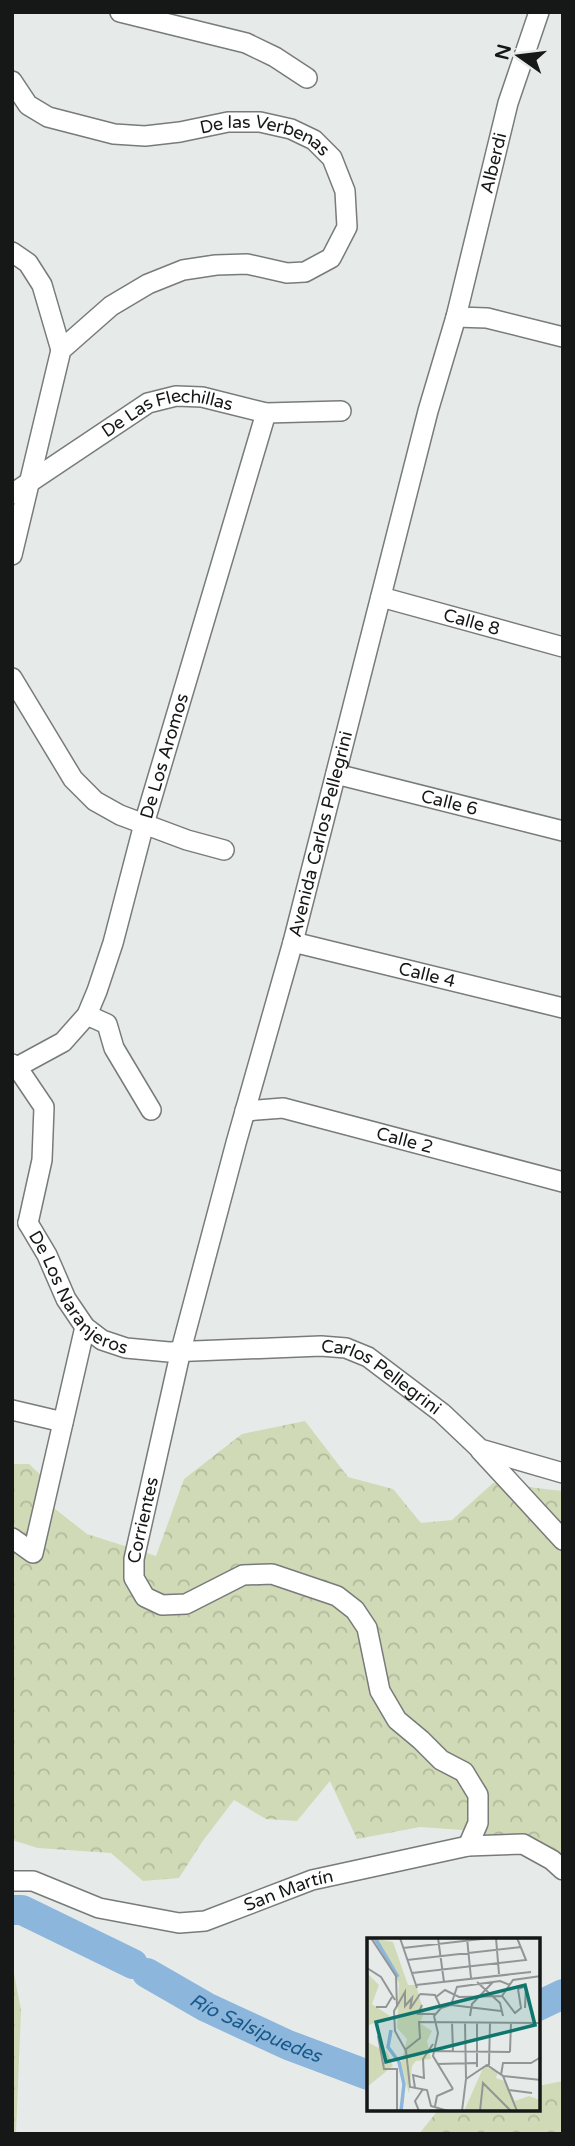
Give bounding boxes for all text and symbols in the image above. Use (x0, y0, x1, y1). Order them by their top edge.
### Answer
north arrow (484, 21, 554, 91)
text: N (491, 42, 516, 62)
street label: De las Verbenas (198, 110, 335, 161)
street label: Alberdi (475, 130, 511, 196)
street label: De Las Flechillas (97, 384, 235, 442)
street label: Calle 8 (441, 604, 502, 640)
street label: De Los Aromos (135, 691, 193, 821)
street label: Avenida Carlos Pellegrini (284, 729, 357, 939)
street label: Calle 6 (419, 785, 480, 820)
street label: Calle 4 (396, 957, 458, 992)
street label: Calle 2 (374, 1122, 435, 1158)
street label: De Los Naranjeros (24, 1227, 131, 1359)
street label: Carlos Pellegrini (320, 1335, 446, 1420)
street label: Corrientes (122, 1475, 163, 1566)
street label: San Martín (241, 1865, 335, 1916)
inset map (367, 1938, 540, 2111)
water label: Río Salsipuedes (186, 1989, 326, 2068)

